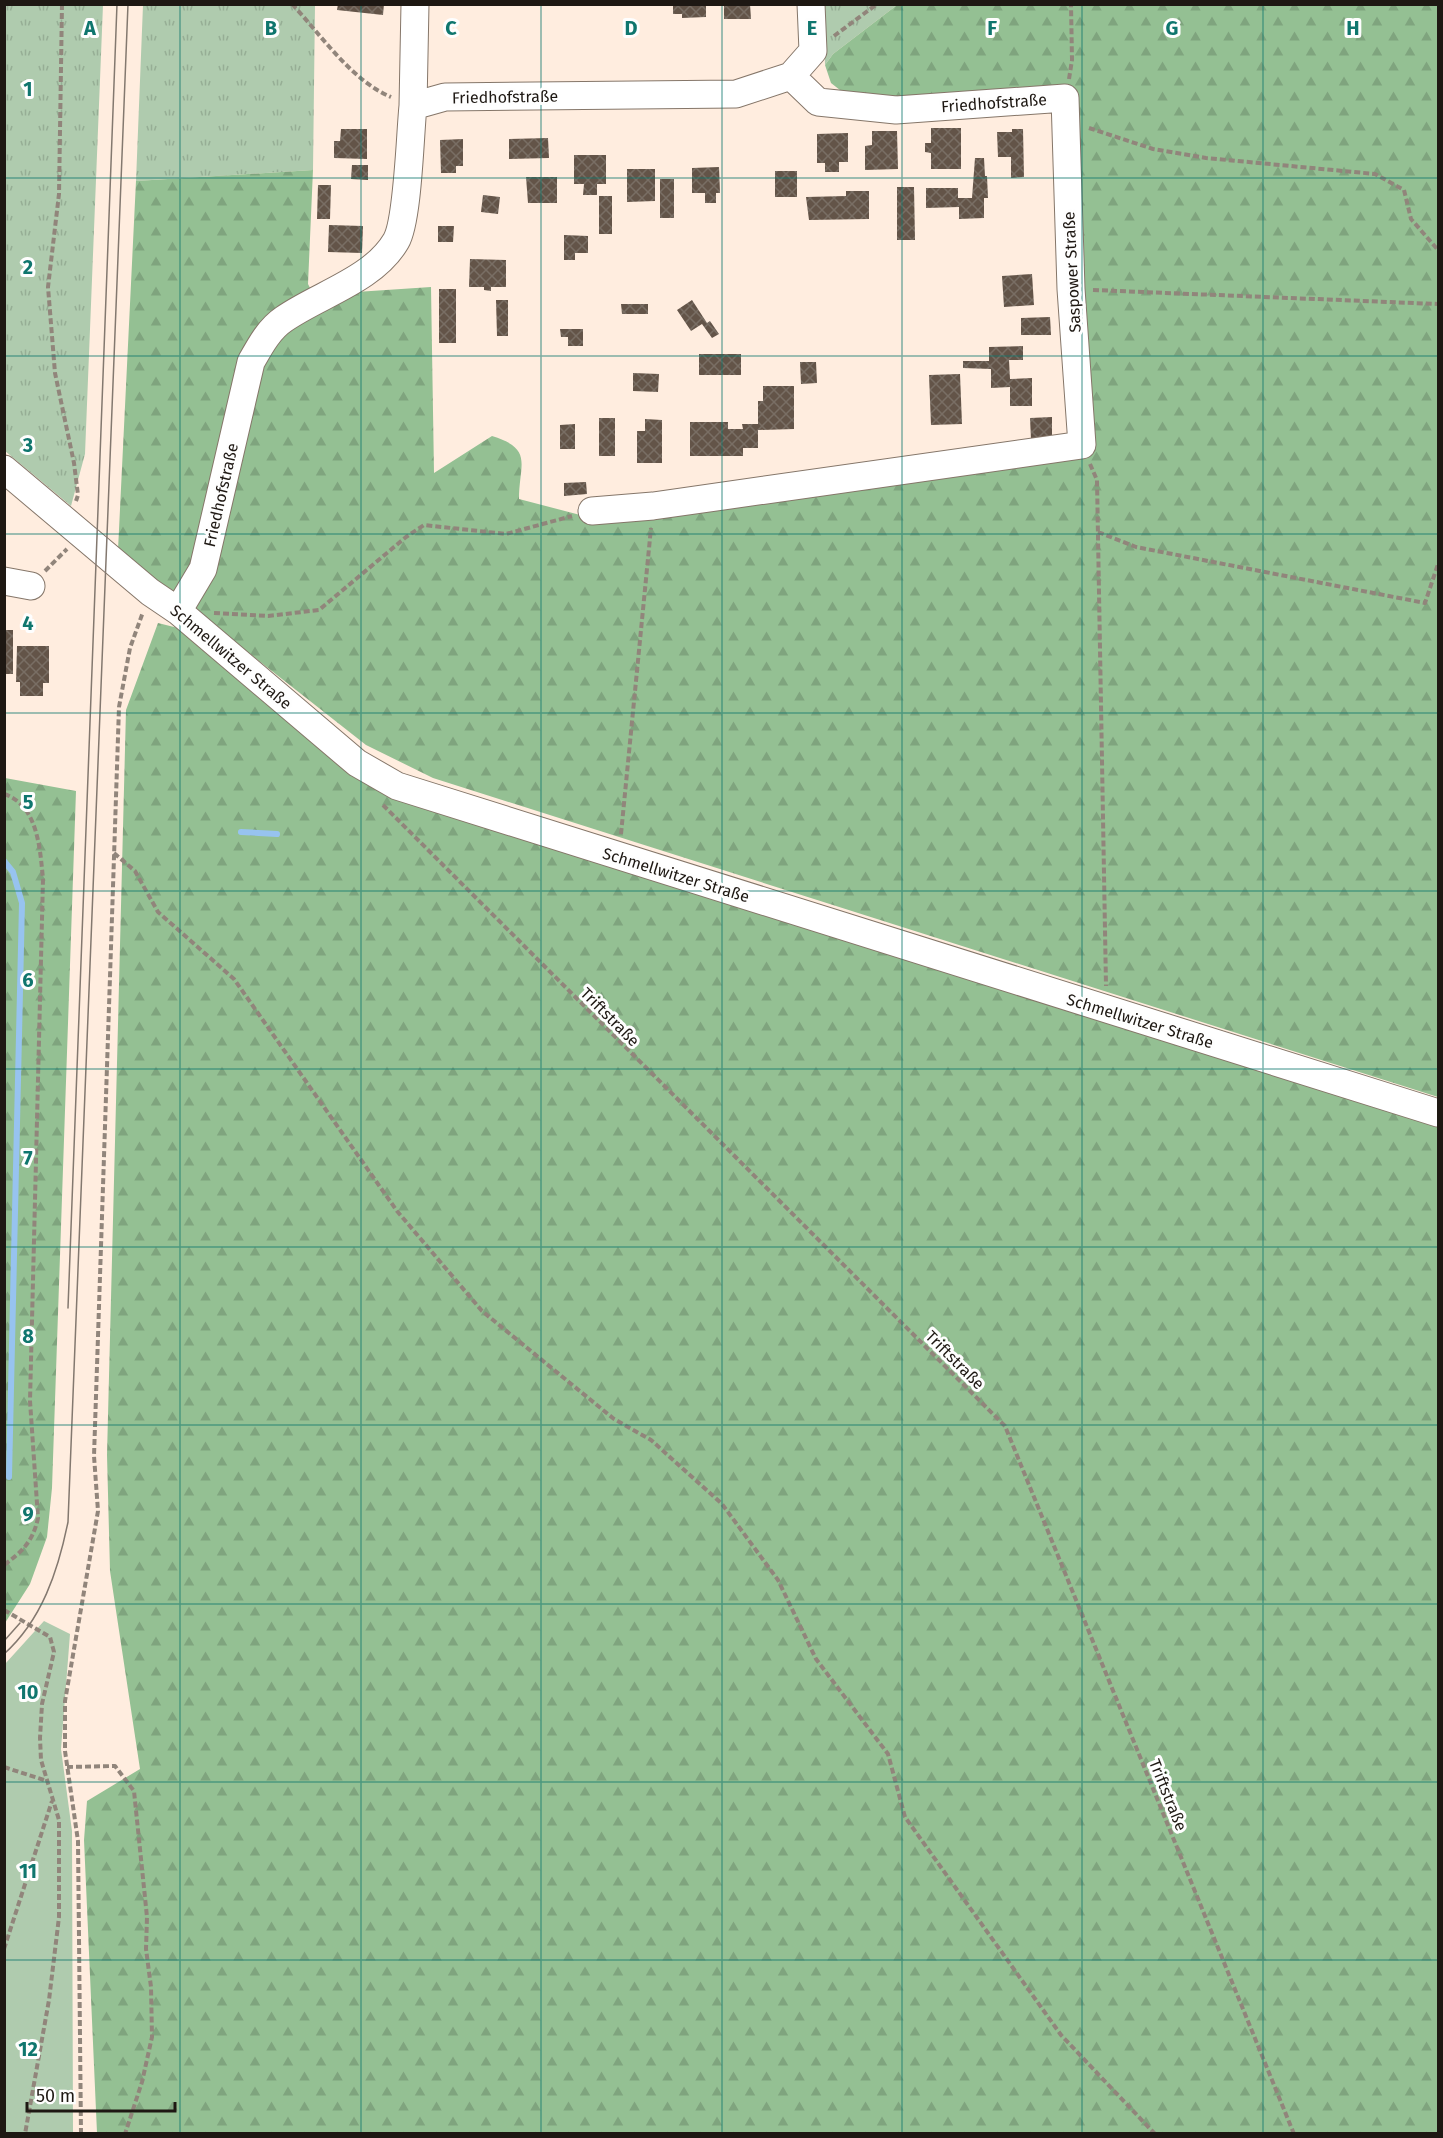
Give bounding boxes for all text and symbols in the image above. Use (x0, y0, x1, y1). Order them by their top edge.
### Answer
text: A (83, 16, 97, 40)
text: B (265, 16, 277, 40)
text: C (445, 16, 457, 40)
text: D (624, 16, 638, 40)
text: E (807, 16, 817, 40)
text: F (987, 16, 997, 40)
text: G (1166, 16, 1178, 40)
text: H (1346, 16, 1360, 40)
text: 1 (23, 77, 33, 101)
street label: Friedhofstraße (452, 87, 558, 107)
street label: Friedhofstraße (940, 90, 1048, 116)
street label: Saspower Straße (1059, 211, 1085, 333)
text: 2 (23, 255, 33, 279)
text: 3 (22, 433, 33, 457)
street label: Friedhofstraße (200, 441, 242, 549)
street label: Schmellwitzer Straße (167, 601, 295, 713)
text: 4 (22, 611, 34, 635)
text: 5 (23, 790, 34, 814)
street label: Schmellwitzer Straße (600, 844, 752, 906)
text: 6 (22, 968, 34, 992)
street label: Triftstraße (577, 984, 643, 1050)
street label: Schmellwitzer Straße (1064, 990, 1216, 1052)
text: 7 (23, 1146, 33, 1170)
text: 8 (22, 1324, 34, 1348)
street label: Triftstraße (922, 1327, 988, 1393)
text: 9 (22, 1502, 34, 1526)
text: 10 (18, 1680, 38, 1704)
street label: Triftstraße (1145, 1756, 1191, 1834)
text: 11 (19, 1859, 37, 1883)
text: 12 (18, 2037, 38, 2061)
scale bar (27, 2075, 176, 2113)
text: 50 m (36, 2085, 75, 2107)

